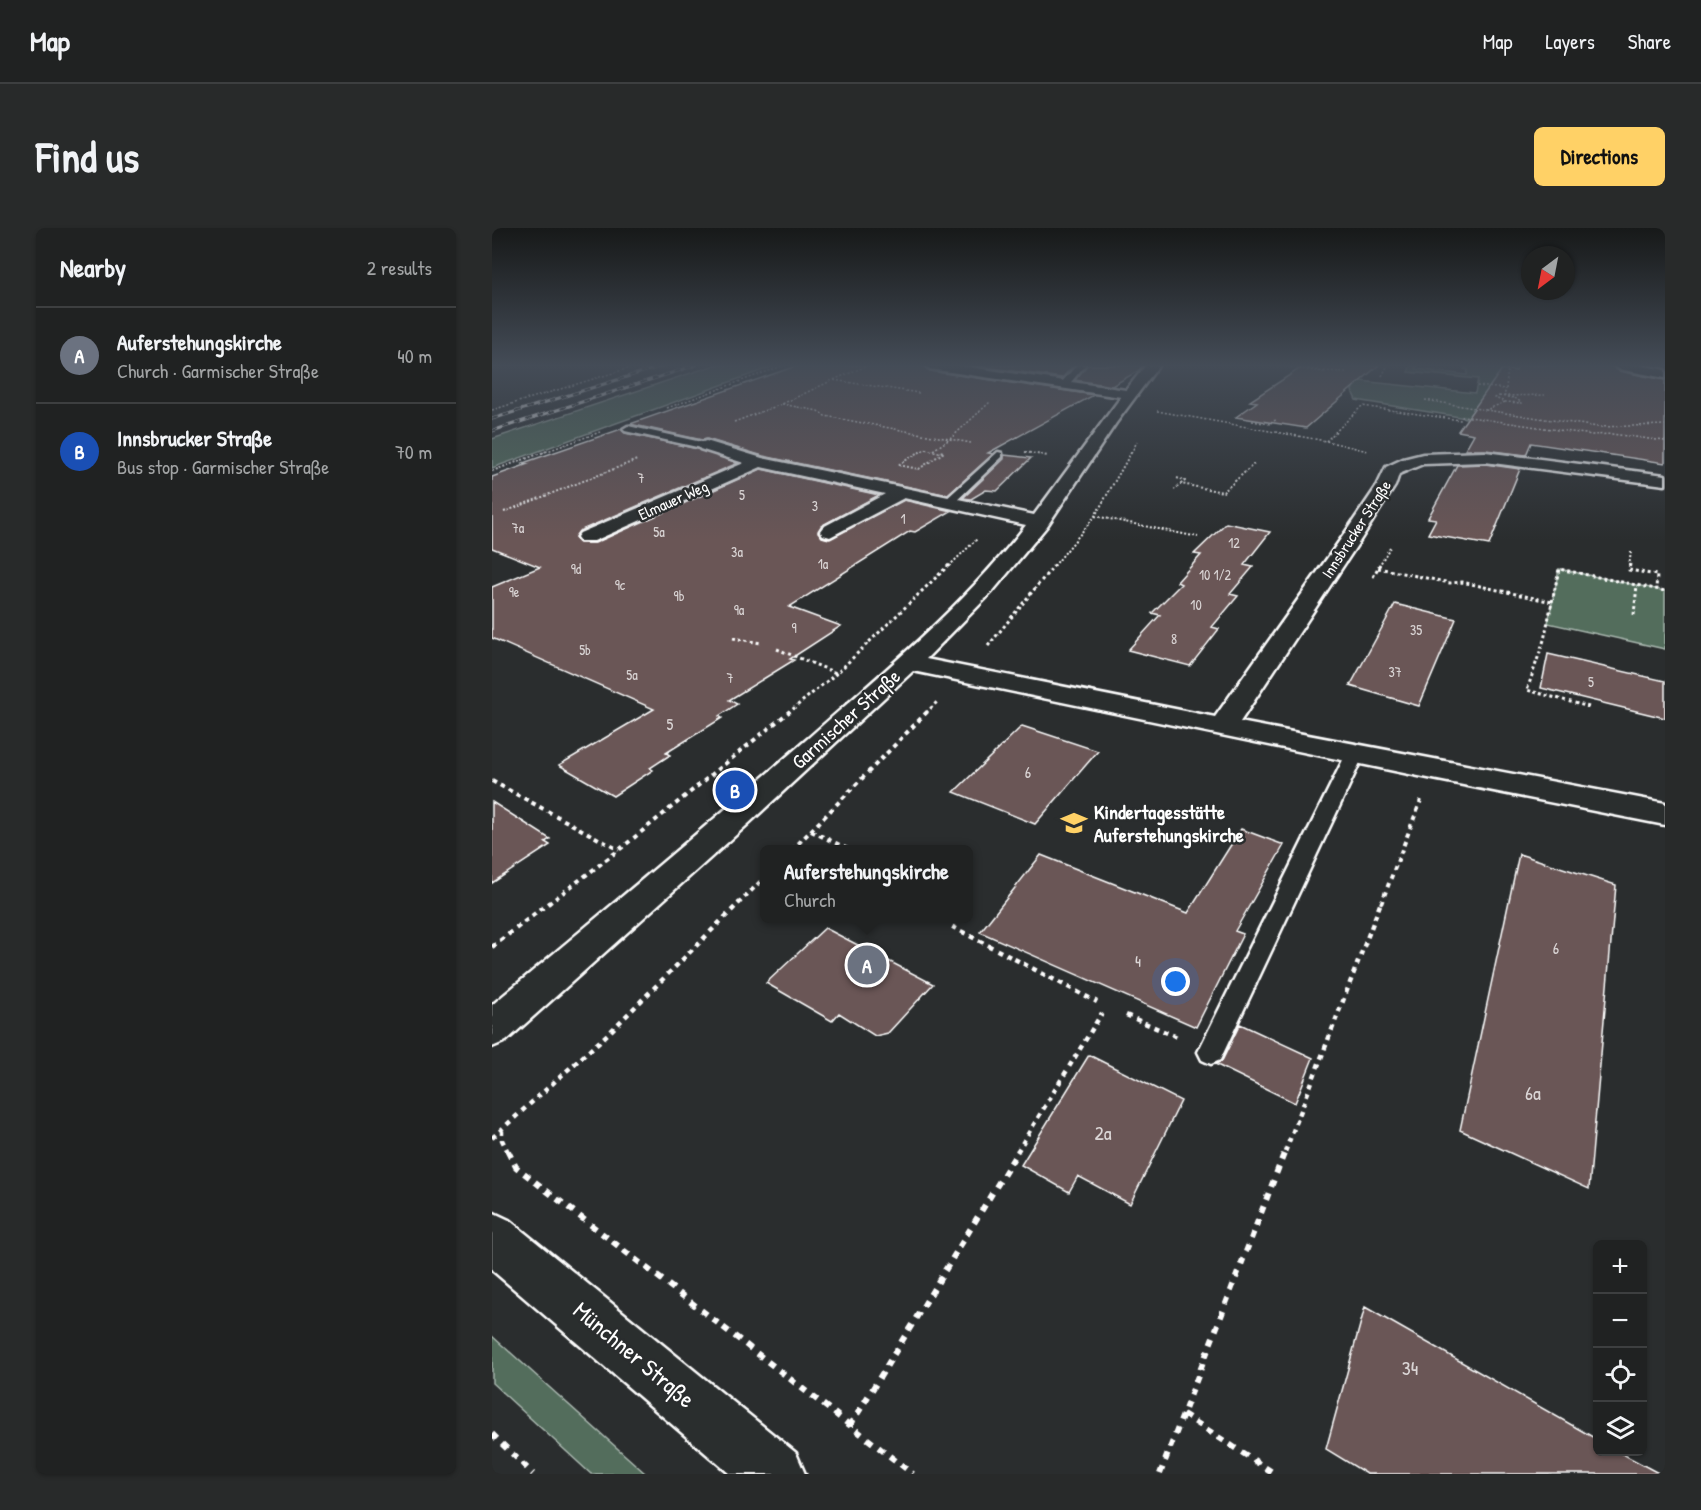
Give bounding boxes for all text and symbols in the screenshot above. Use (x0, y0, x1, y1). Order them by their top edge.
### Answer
text: Map (30, 22, 70, 60)
text: Map (1483, 27, 1512, 56)
text: Layers (1545, 27, 1595, 56)
text: Share (1628, 27, 1671, 56)
button: Directions (1534, 127, 1665, 186)
text: Find us (36, 128, 139, 185)
north arrow (1521, 246, 1575, 300)
text: Nearby (60, 250, 126, 285)
text: 2 results (367, 254, 432, 281)
text: Auferstehungskirche (117, 327, 282, 357)
text: A (75, 342, 84, 369)
text: 40 m (397, 342, 432, 369)
text: Church · Garmischer Straße (117, 357, 319, 384)
text: Innsbrucker Straße (117, 423, 272, 453)
text: B (74, 438, 85, 465)
text: 70 m (395, 438, 432, 465)
text: Bus stop · Garmischer Straße (117, 453, 329, 480)
house number: 7 (638, 468, 645, 487)
street label: Elmauer Weg (635, 475, 711, 525)
street label: Innsbrucker Straße (1316, 475, 1396, 582)
house number: 5 (739, 485, 745, 504)
house number: 3 (812, 496, 818, 515)
house number: 1 (900, 509, 906, 528)
house number: 7a (512, 518, 525, 537)
house number: 5a (653, 522, 665, 541)
house number: 12 (1228, 533, 1240, 552)
house number: 3a (731, 542, 743, 561)
house number: 1a (818, 554, 829, 573)
house number: 9d (571, 559, 582, 578)
house number: 10 1/2 (1199, 565, 1232, 584)
house number: 9c (615, 575, 626, 594)
house number: 9e (509, 582, 520, 601)
house number: 9b (674, 586, 685, 605)
house number: 10 (1190, 595, 1202, 614)
house number: 9a (734, 600, 745, 619)
house number: 9 (791, 618, 797, 637)
house number: 35 (1410, 620, 1422, 639)
house number: 8 (1171, 629, 1177, 648)
house number: 5b (579, 640, 591, 659)
house number: 37 (1388, 662, 1402, 681)
street label: Garmischer Straße (786, 663, 906, 775)
house number: 5a (626, 665, 638, 684)
house number: 7 (727, 668, 734, 687)
house number: 5 (1588, 672, 1594, 691)
house number: 5 (667, 713, 674, 735)
house number: 6 (1025, 761, 1031, 783)
pin: B (716, 768, 754, 812)
place label: Kindertagesstätte Auferstehungskirche (1094, 798, 1244, 849)
school or university icon: Kindertagesstätte Auferstehungskirche (1059, 808, 1089, 838)
popup (760, 845, 973, 923)
text: Auferstehungskirche (784, 856, 949, 886)
text: Church (784, 886, 835, 913)
house number: 6 (1553, 937, 1559, 959)
pin: A (848, 942, 886, 988)
house number: 4 (1135, 950, 1141, 972)
your location (1161, 967, 1190, 996)
house number: 6a (1525, 1079, 1541, 1106)
house number: 2a (1094, 1119, 1112, 1146)
map controls (1593, 1240, 1647, 1456)
button: + (1593, 1240, 1647, 1294)
street label: Münchner Straße (567, 1294, 703, 1415)
button: − (1593, 1294, 1647, 1348)
button: locate (1593, 1348, 1647, 1402)
house number: 34 (1402, 1354, 1418, 1381)
button: layers (1593, 1402, 1647, 1456)

